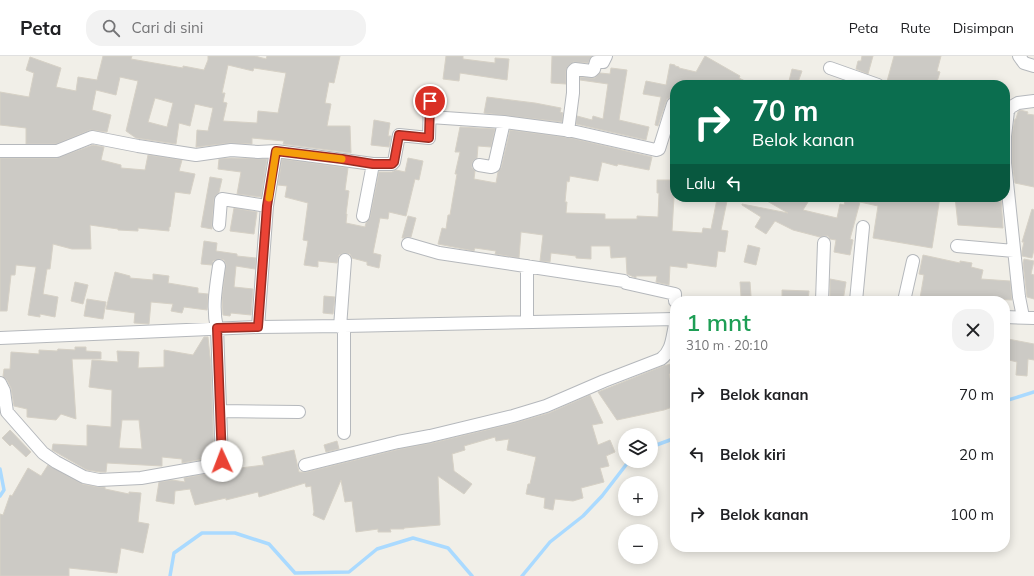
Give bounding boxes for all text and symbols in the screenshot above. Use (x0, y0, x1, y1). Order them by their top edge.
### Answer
search box (86, 10, 366, 46)
text: Peta (20, 16, 62, 40)
icon: search (100, 17, 122, 39)
text: Cari di sini (132, 18, 203, 37)
text: Peta (849, 19, 878, 37)
text: Rute (900, 19, 931, 37)
text: Disimpan (953, 19, 1014, 37)
pin (413, 84, 447, 118)
icon: arrive (419, 90, 441, 112)
text: 70 m (752, 93, 818, 128)
icon: right (686, 96, 738, 148)
text: Belok kanan (752, 128, 854, 151)
icon: left (723, 172, 745, 194)
text: Lalu (686, 174, 715, 193)
text: 1 mnt (686, 307, 751, 337)
button: close (952, 309, 994, 351)
text: 310 m · 20:10 (686, 337, 768, 353)
icon: right (686, 383, 708, 405)
text: Belok kanan (720, 385, 809, 404)
text: 70 m (959, 385, 994, 404)
map controls (618, 428, 658, 564)
button: layers (618, 428, 658, 468)
position arrow (201, 440, 243, 482)
icon: left (686, 443, 708, 465)
text: Belok kiri (720, 445, 786, 464)
text: 20 m (959, 445, 994, 464)
button: + (618, 476, 658, 516)
icon: right (686, 503, 708, 525)
text: Belok kanan (720, 505, 809, 524)
text: 100 m (950, 505, 994, 524)
button: − (618, 524, 658, 564)

